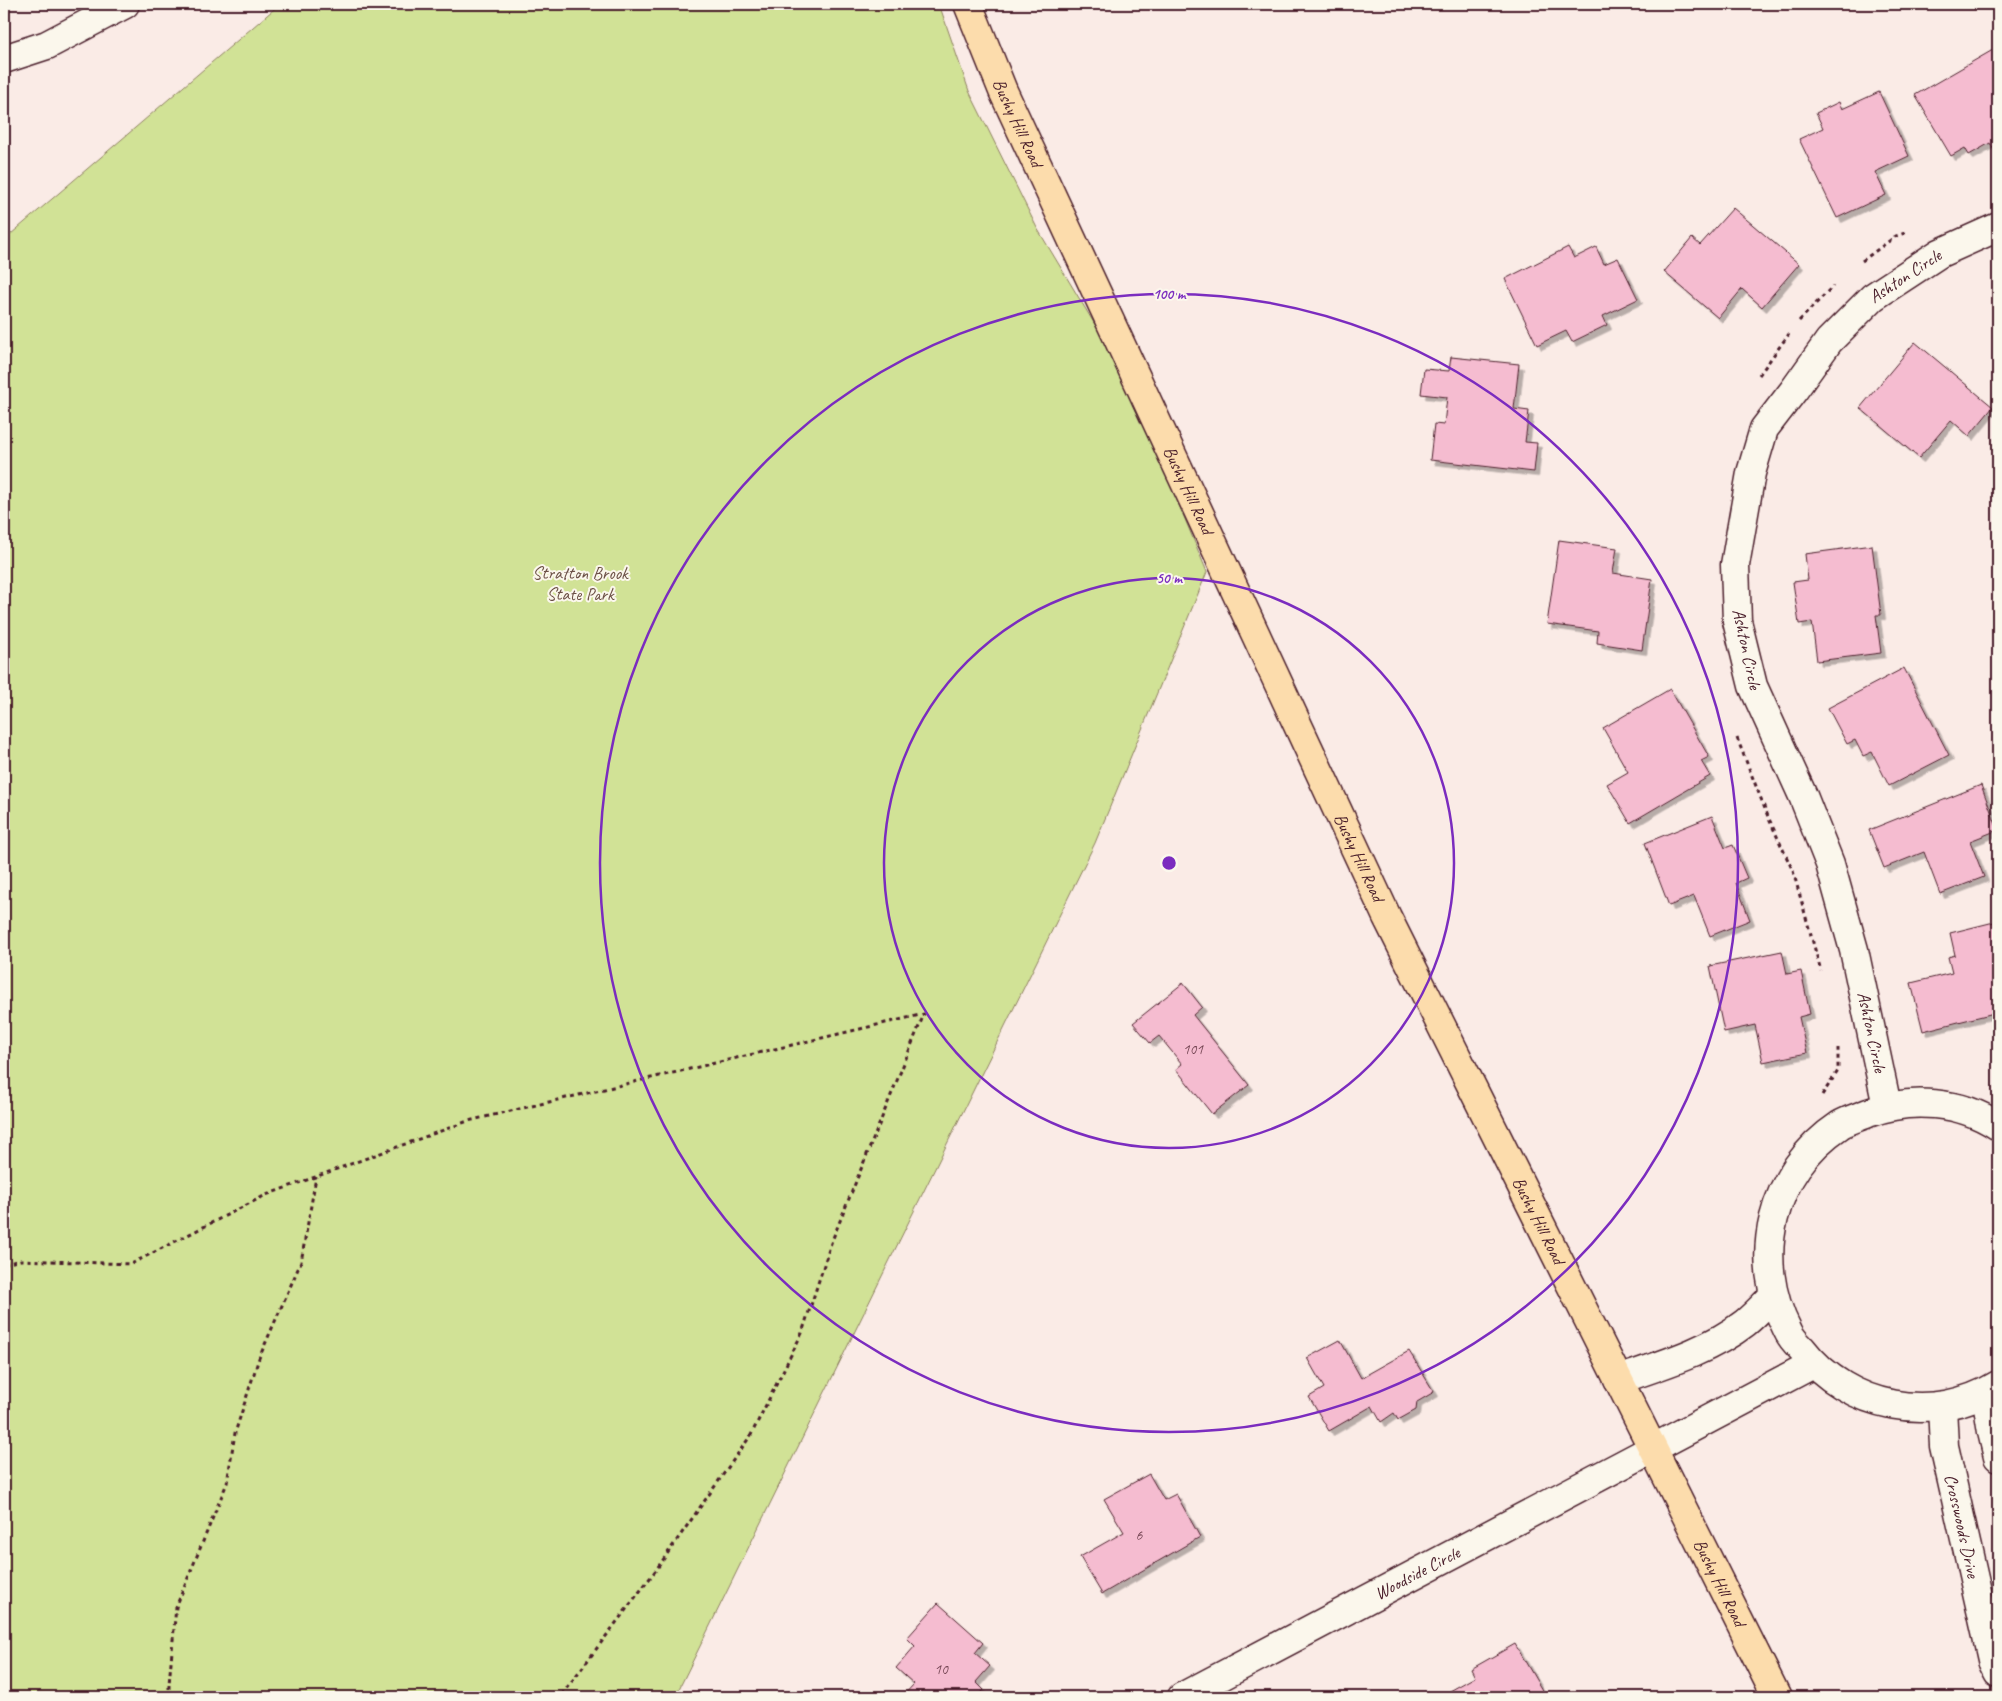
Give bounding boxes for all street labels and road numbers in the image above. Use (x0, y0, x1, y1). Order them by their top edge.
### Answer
street label: Bushy Hill Road (988, 76, 1049, 173)
street label: Ashton Circle (1865, 244, 1946, 308)
street label: Bushy Hill Road (1159, 442, 1220, 541)
street label: Ashton Circle (1728, 607, 1767, 692)
street label: Bushy Hill Road (1329, 810, 1391, 908)
street label: Ashton Circle (1853, 990, 1892, 1075)
street label: Bushy Hill Road (1508, 1173, 1571, 1271)
street label: Crosswoods Drive (1940, 1472, 1985, 1581)
street label: Bushy Hill Road (1689, 1535, 1752, 1633)
street label: Woodside Circle (1371, 1541, 1465, 1604)

